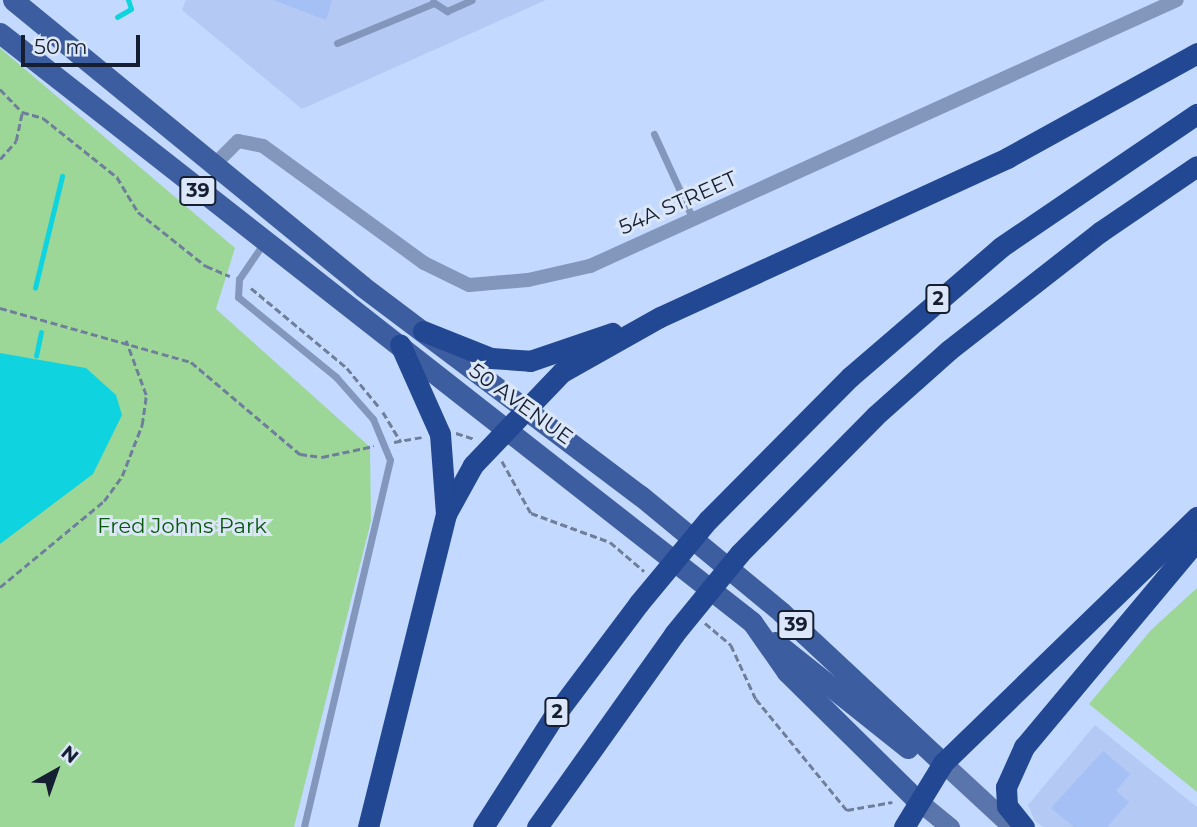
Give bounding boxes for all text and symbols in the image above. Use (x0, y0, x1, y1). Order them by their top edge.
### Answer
scale bar (24, 21, 144, 65)
text: 50 m (34, 34, 88, 59)
street label: 54A STREET (615, 166, 741, 240)
road number: 39 (179, 176, 217, 206)
road number: 2 (924, 284, 952, 314)
street label: 50 AVENUE (464, 358, 578, 450)
park label: Fred Johns Park (97, 513, 267, 539)
road number: 39 (777, 610, 815, 640)
road number: 2 (543, 696, 571, 727)
north arrow (21, 736, 91, 806)
text: N (57, 741, 83, 768)

